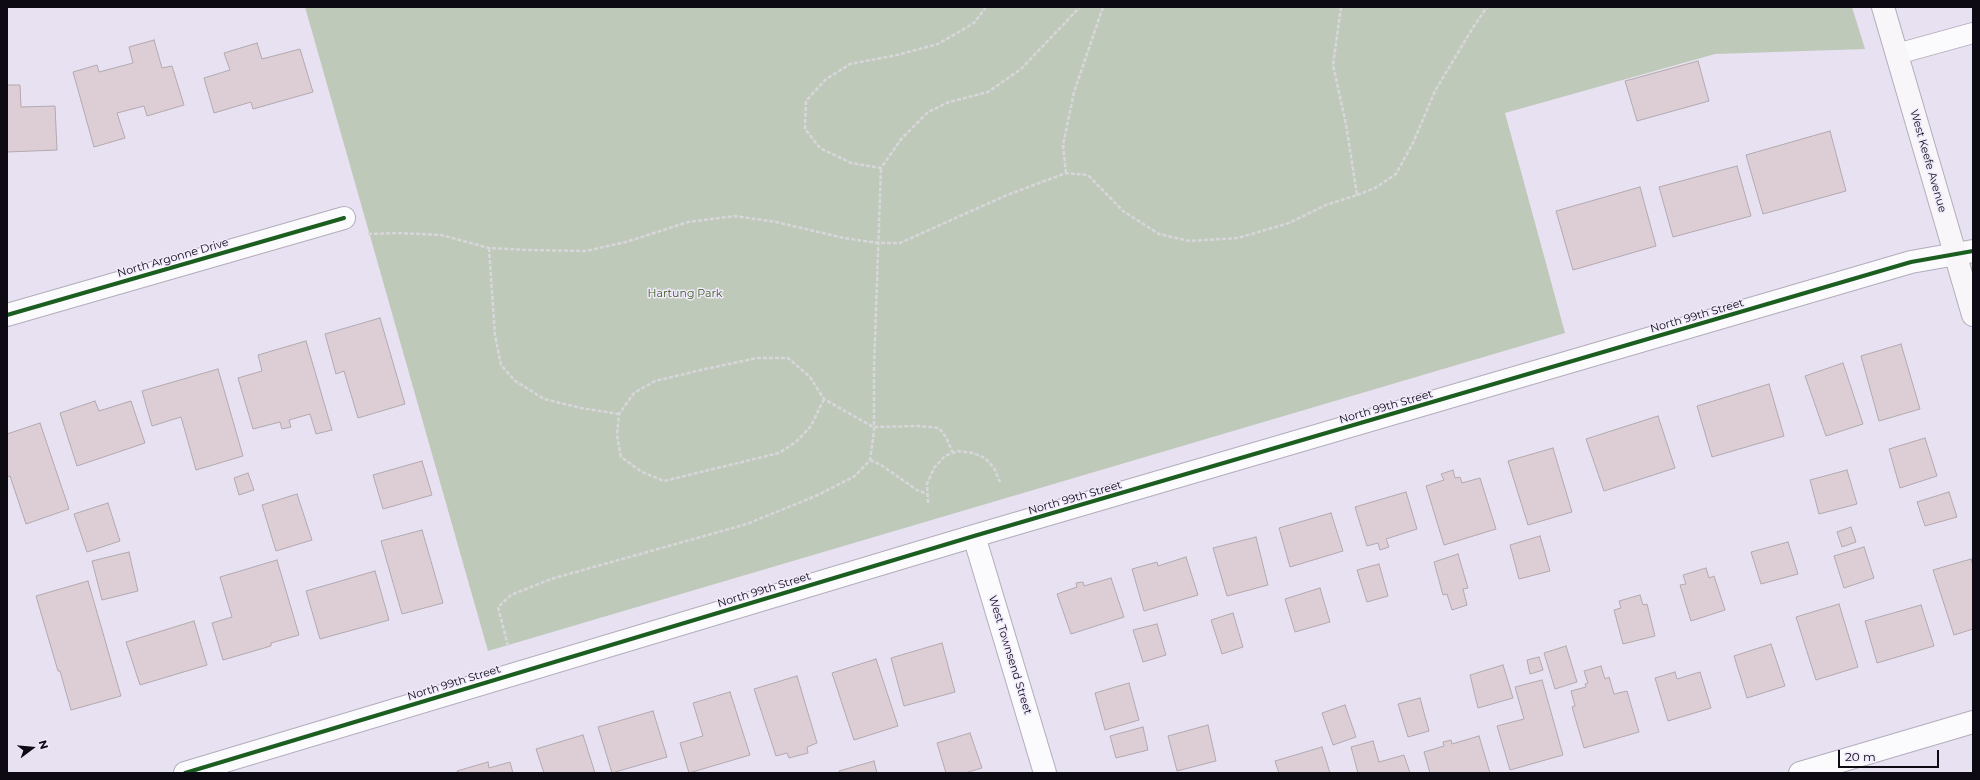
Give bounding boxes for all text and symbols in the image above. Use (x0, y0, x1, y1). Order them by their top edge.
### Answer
street label: West Keefe Avenue (1907, 108, 1949, 214)
street label: North Argonne Drive (116, 236, 230, 280)
park label: Hartung Park (648, 287, 722, 301)
street label: North 99th Street (1649, 296, 1745, 336)
street label: North 99th Street (1338, 387, 1434, 427)
street label: North 99th Street (1027, 478, 1123, 518)
street label: North 99th Street (716, 570, 812, 610)
street label: West Townsend Street (986, 594, 1034, 716)
street label: North 99th Street (406, 663, 502, 703)
north arrow (12, 728, 52, 768)
text: N (36, 738, 51, 751)
scale bar (1840, 742, 1941, 768)
text: 20 m (1845, 749, 1876, 764)

